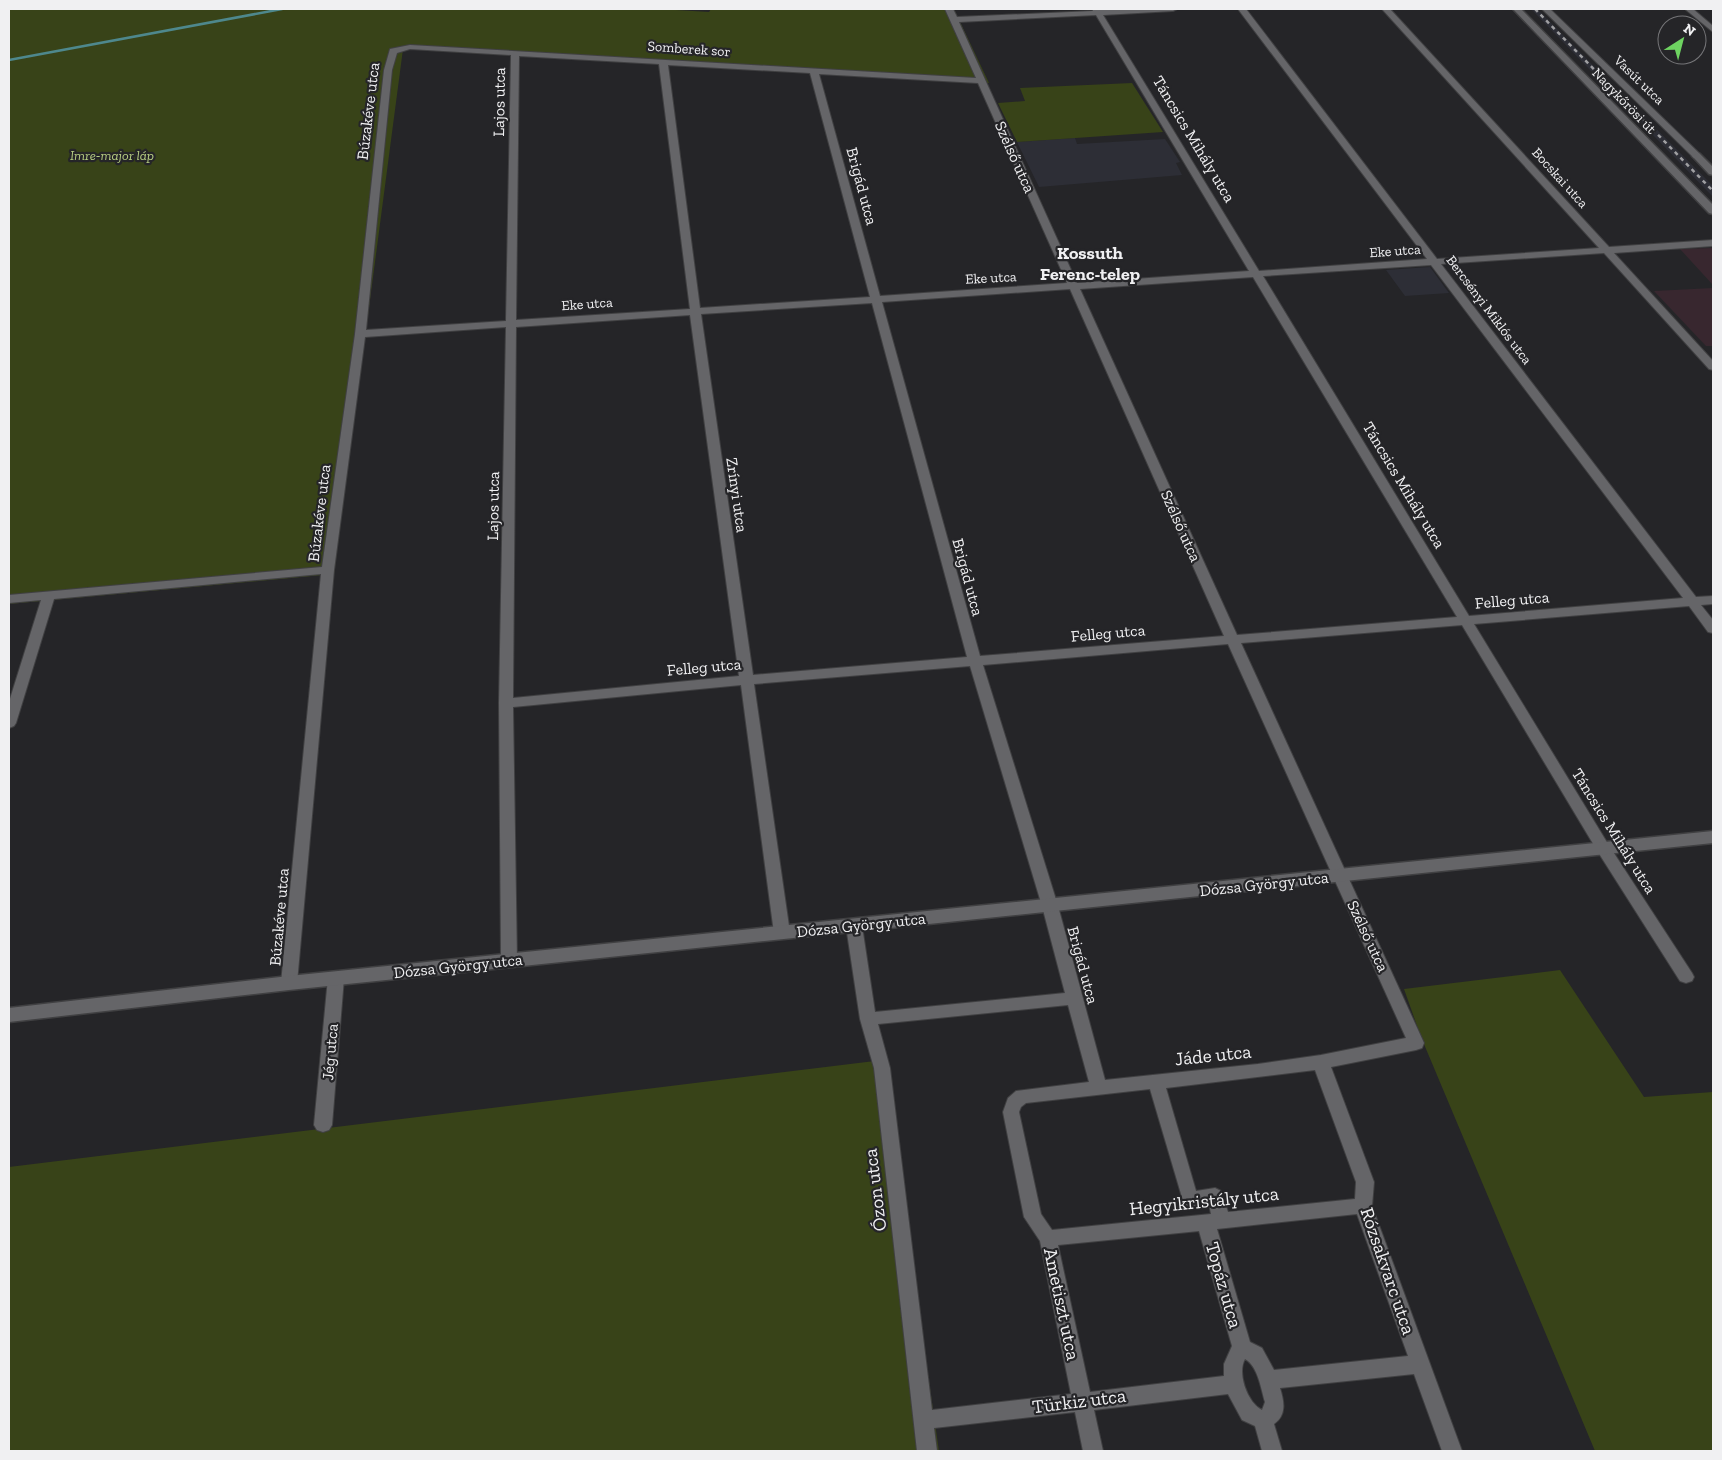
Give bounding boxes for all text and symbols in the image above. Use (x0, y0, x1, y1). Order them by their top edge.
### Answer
north arrow (1657, 15, 1707, 65)
text: N (1680, 20, 1699, 40)
street label: Somberek sor (647, 38, 731, 60)
street label: Vasút utca (1609, 51, 1668, 108)
street label: Búzakéve utca (353, 61, 383, 161)
street label: Nagykőrösi út (1588, 65, 1660, 138)
street label: Lajos utca (489, 67, 509, 137)
street label: Táncsics Mihály utca (1149, 72, 1239, 206)
street label: Szélső utca (991, 118, 1039, 196)
street label: Bocskai utca (1528, 144, 1592, 212)
street label: Brigád utca (842, 145, 882, 227)
park label: Imre-major láp (70, 147, 154, 164)
street label: Eke utca (1369, 241, 1421, 261)
district label: Kossuth Ferenc-telep (1040, 242, 1140, 285)
street label: Bercsényi Miklós utca (1442, 252, 1536, 368)
street label: Eke utca (965, 268, 1017, 288)
street label: Eke utca (561, 294, 613, 314)
street label: Táncsics Mihály utca (1359, 418, 1449, 552)
street label: Zrínyi utca (722, 456, 752, 534)
street label: Búzakéve utca (304, 463, 334, 563)
street label: Lajos utca (483, 471, 503, 541)
street label: Szélső utca (1157, 487, 1205, 565)
street label: Brigád utca (948, 536, 988, 618)
street label: Felleg utca (1474, 587, 1550, 613)
street label: Felleg utca (1070, 620, 1146, 646)
street label: Felleg utca (666, 654, 742, 680)
street label: Táncsics Mihály utca (1568, 765, 1660, 897)
street label: Búzakéve utca (265, 867, 293, 967)
street label: Dózsa György utca (1199, 868, 1330, 900)
street label: Szélső utca (1343, 897, 1393, 975)
street label: Dózsa György utca (796, 909, 927, 941)
street label: Brigád utca (1063, 924, 1103, 1006)
street label: Dózsa György utca (393, 950, 524, 982)
street label: Jég utca (318, 1023, 342, 1081)
street label: Jáde utca (1174, 1040, 1252, 1070)
street label: Ózon utca (859, 1147, 891, 1233)
street label: Hegyikristály utca (1128, 1182, 1280, 1220)
street label: Rózsakvarc utca (1355, 1204, 1421, 1338)
street label: Topáz utca (1201, 1239, 1247, 1331)
street label: Ametiszt utca (1039, 1246, 1085, 1362)
street label: Türkiz utca (1031, 1384, 1127, 1418)

